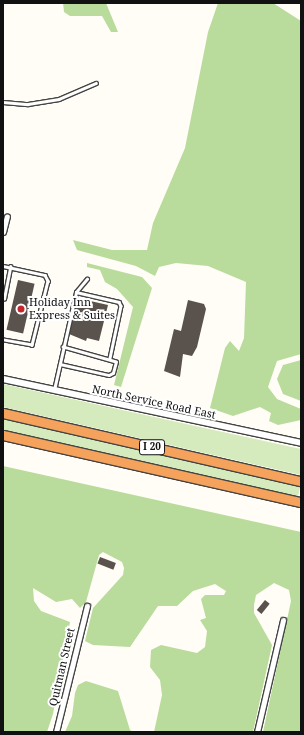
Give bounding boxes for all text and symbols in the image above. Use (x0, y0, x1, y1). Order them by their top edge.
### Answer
place label: Holiday Inn Express & Suites (29, 296, 115, 322)
marker: Holiday Inn Express & Suites (16, 304, 26, 314)
street label: North Service Road East (91, 382, 217, 422)
road number: I 20 (139, 439, 165, 455)
street label: Quitman Street (47, 627, 77, 707)

